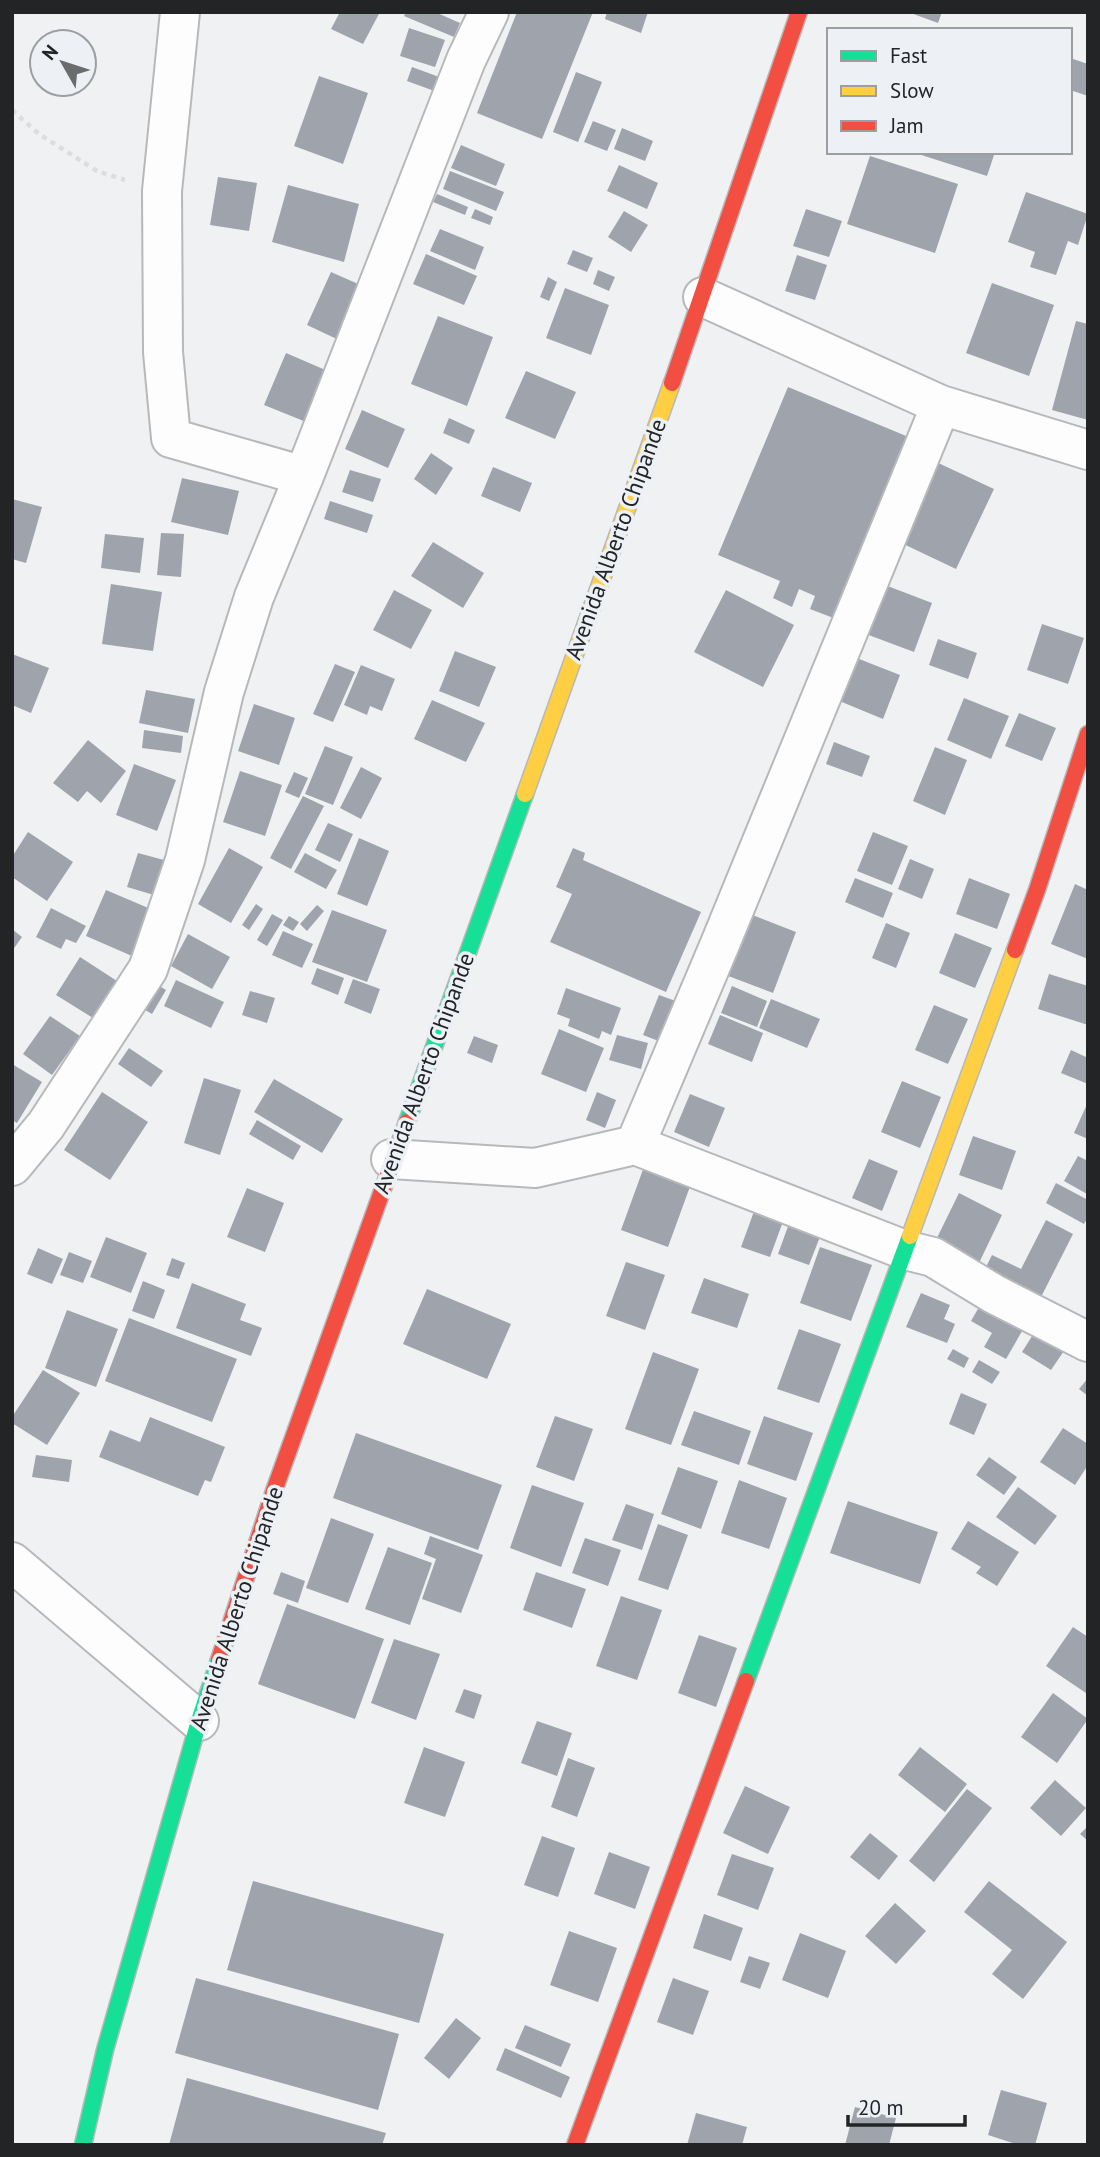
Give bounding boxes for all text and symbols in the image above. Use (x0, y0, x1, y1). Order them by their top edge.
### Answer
north arrow (28, 28, 98, 98)
legend (827, 28, 1072, 154)
text: N (37, 40, 63, 65)
text: Fast (890, 42, 927, 69)
text: Slow (890, 77, 934, 104)
text: Jam (889, 112, 924, 139)
street label: Avenida Alberto Chipande (558, 415, 672, 663)
street label: Avenida Alberto Chipande (366, 949, 480, 1197)
street label: Avenida Alberto Chipande (183, 1483, 289, 1733)
scale bar (848, 2084, 965, 2128)
text: 20 m (858, 2094, 904, 2121)

